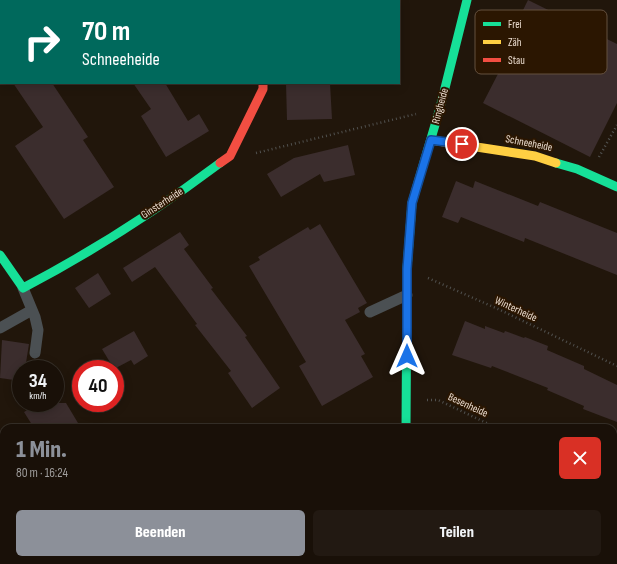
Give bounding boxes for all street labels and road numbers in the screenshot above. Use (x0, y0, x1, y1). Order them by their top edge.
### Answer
street label: Ringheide (429, 87, 451, 125)
street label: Schneeheide (504, 132, 554, 154)
street label: Ginsterheide (139, 185, 185, 221)
street label: Winterheide (493, 294, 539, 324)
street label: Besenheide (446, 390, 490, 420)

